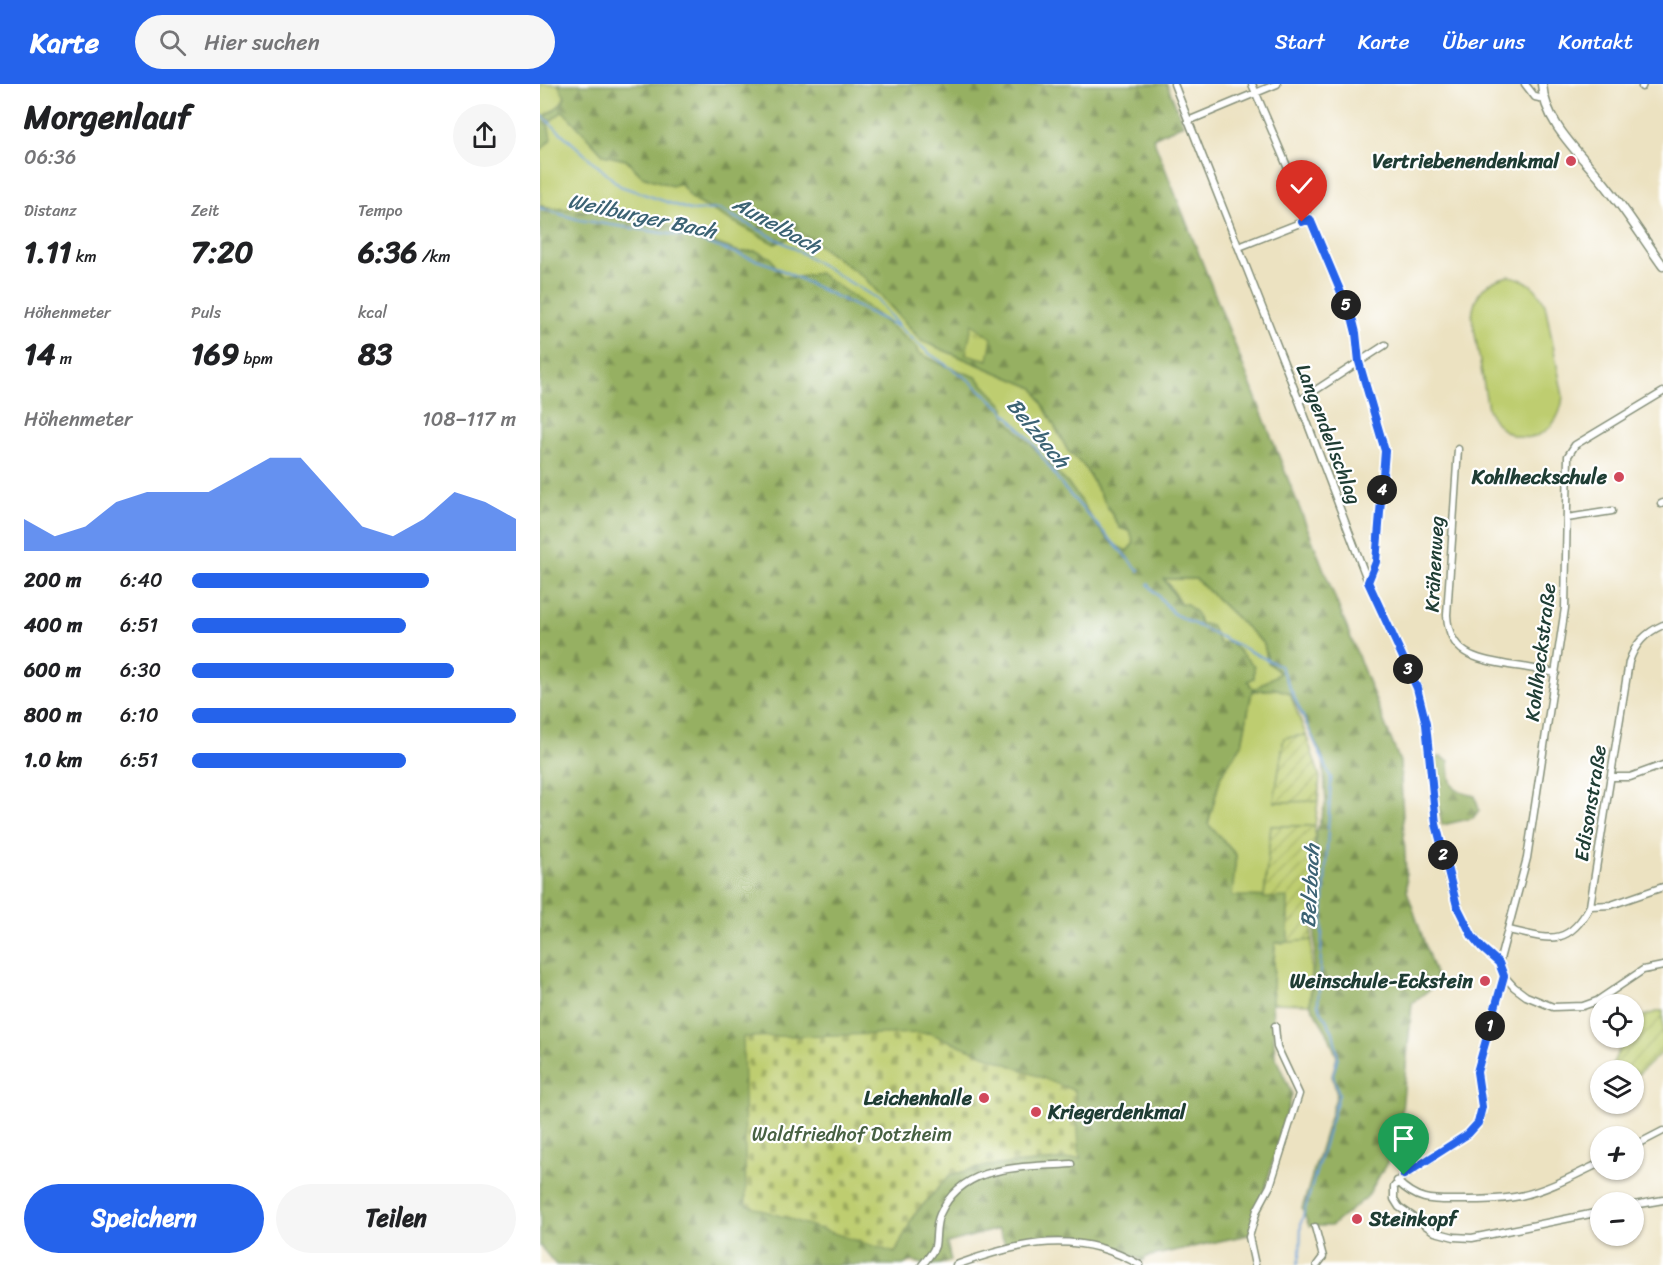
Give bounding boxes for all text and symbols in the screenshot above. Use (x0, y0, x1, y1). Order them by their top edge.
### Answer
search box (135, 15, 555, 69)
text: Karte (30, 18, 99, 67)
text: Hier suchen (204, 23, 319, 62)
text: Start (1275, 23, 1325, 61)
text: Karte (1358, 23, 1410, 61)
text: Über uns (1443, 23, 1525, 61)
text: Kontakt (1558, 23, 1633, 61)
icon: search (156, 26, 189, 59)
text: Morgenlauf (24, 88, 191, 146)
button: share (453, 104, 516, 167)
text: 06:36 (24, 140, 76, 175)
place label: Vertriebenendenkmal (1372, 144, 1560, 179)
marker: Vertriebenendenkmal (1564, 154, 1578, 168)
pin (1276, 160, 1327, 222)
icon: check (1285, 169, 1318, 202)
water label: Weilburger Bach (564, 182, 722, 251)
water label: Aunelbach (725, 185, 830, 266)
text: Distanz (24, 196, 77, 225)
text: Zeit (191, 196, 219, 225)
text: Tempo (358, 196, 403, 225)
text: 1.11 (24, 225, 72, 279)
text: 7:20 (191, 225, 253, 279)
text: 6:36 (358, 225, 418, 279)
text: km (72, 242, 97, 271)
text: /km (418, 242, 451, 271)
pin: 5 (1331, 290, 1361, 320)
text: 5 (1341, 290, 1351, 319)
text: Höhenmeter (24, 298, 110, 327)
text: Puls (191, 298, 221, 327)
text: kcal (358, 298, 387, 327)
text: 14 (24, 327, 56, 381)
text: 169 (191, 327, 239, 381)
text: 83 (358, 327, 393, 381)
text: m (56, 344, 72, 373)
text: bpm (239, 344, 273, 373)
street label: Langendellschlag (1286, 359, 1371, 510)
water label: Belzbach (997, 389, 1081, 479)
text: Höhenmeter (24, 402, 132, 437)
text: 108–117 m (422, 402, 516, 437)
place label: Kohlheckschule (1471, 460, 1608, 495)
marker: Kohlheckschule (1612, 470, 1626, 484)
pin: 4 (1367, 475, 1397, 505)
text: 4 (1377, 475, 1387, 504)
street label: Krähenweg (1415, 515, 1454, 613)
text: 200 m (24, 563, 81, 598)
text: 6:40 (120, 563, 163, 598)
street label: Kohlheckstraße (1515, 581, 1566, 723)
text: 400 m (24, 608, 82, 643)
text: 6:51 (120, 608, 158, 643)
text: 600 m (24, 653, 81, 688)
text: 6:30 (120, 653, 161, 688)
pin: 3 (1393, 654, 1423, 684)
text: 3 (1404, 654, 1412, 683)
text: 800 m (24, 698, 82, 733)
text: 6:10 (120, 698, 159, 733)
street label: Edisonstraße (1564, 742, 1617, 864)
text: 1.0 km (24, 743, 82, 778)
text: 6:51 (120, 743, 158, 778)
pin: 2 (1428, 840, 1458, 870)
text: 2 (1438, 840, 1448, 869)
water label: Belzbach (1289, 841, 1331, 929)
place label: Weinschule-Eckstein (1290, 964, 1473, 999)
marker: Weinschule-Eckstein (1478, 974, 1492, 988)
map controls (1590, 994, 1644, 1246)
button: locate (1590, 994, 1644, 1048)
pin: 1 (1475, 1011, 1505, 1041)
text: 1 (1487, 1011, 1493, 1040)
button: layers (1590, 1060, 1644, 1114)
place label: Leichenhalle (864, 1081, 973, 1116)
marker: Leichenhalle (977, 1091, 991, 1105)
place label: Kriegerdenkmal (1047, 1095, 1187, 1130)
marker: Kriegerdenkmal (1029, 1105, 1043, 1119)
pin (1378, 1113, 1429, 1175)
park label: Waldfriedhof Dotzheim (752, 1117, 952, 1152)
icon: arrive (1387, 1122, 1420, 1155)
button: + (1590, 1126, 1644, 1180)
button: Speichern (24, 1184, 264, 1253)
button: Teilen (276, 1184, 516, 1253)
button: − (1590, 1192, 1644, 1246)
place label: Steinkopf (1368, 1202, 1460, 1237)
marker: Steinkopf (1350, 1212, 1364, 1226)

